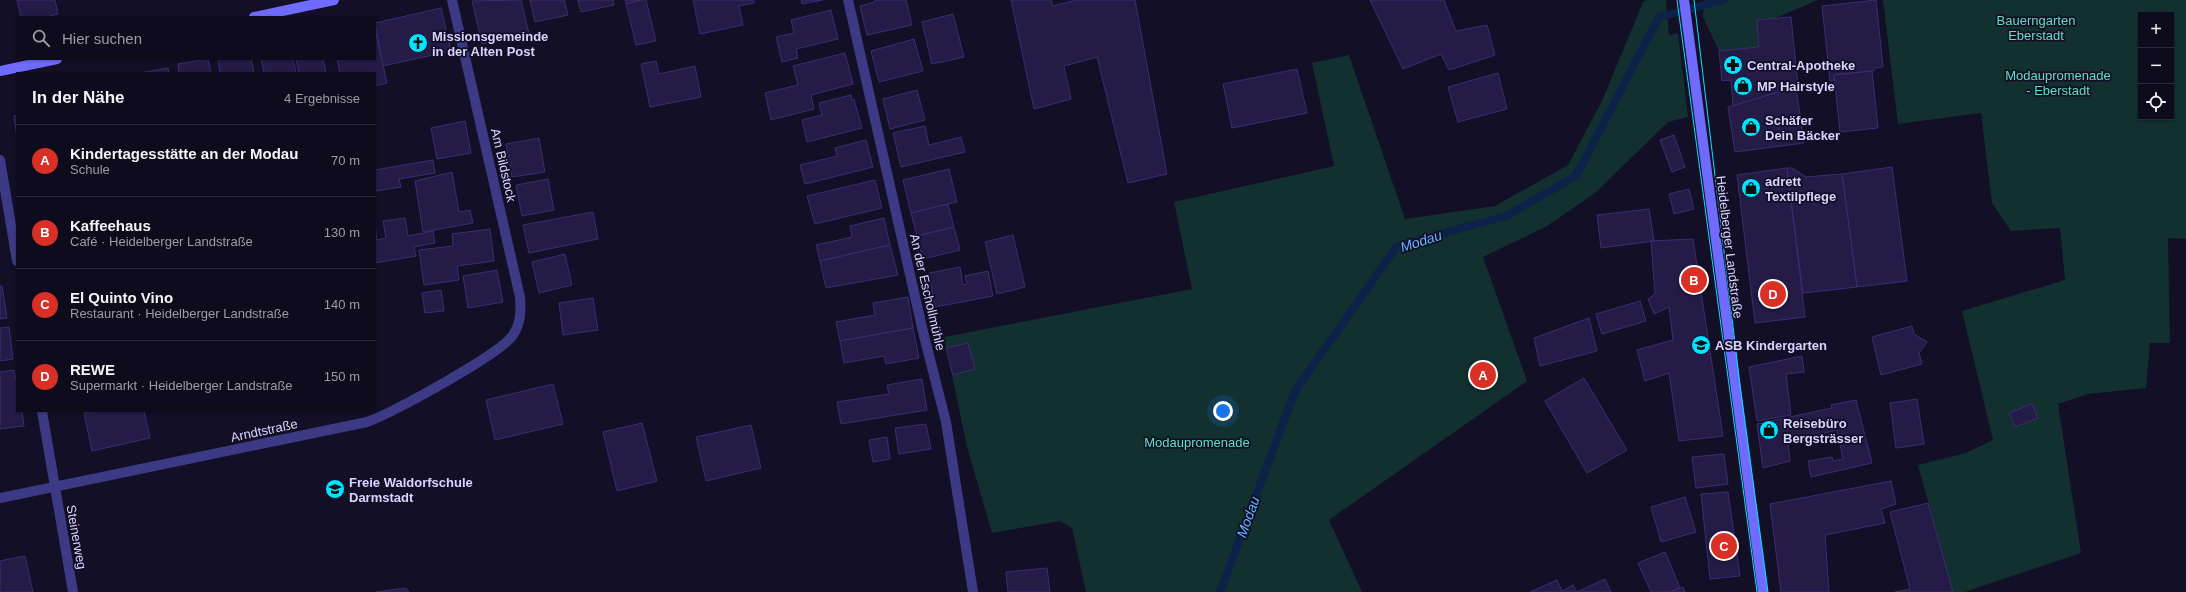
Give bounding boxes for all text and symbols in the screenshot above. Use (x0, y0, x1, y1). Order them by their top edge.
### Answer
map controls (2138, 12, 2174, 120)
button: + (2138, 12, 2174, 48)
park label: Bauerngarten Eberstadt (1997, 13, 2075, 43)
search box (16, 16, 376, 60)
icon: search (30, 27, 52, 49)
place label: Missionsgemeinde in der Alten Post (432, 29, 548, 59)
text: Hier suchen (62, 30, 142, 47)
church icon: Missionsgemeinde in der Alten Post (407, 32, 429, 54)
button: − (2138, 48, 2174, 84)
pharmacy icon: Central-Apotheke (1722, 54, 1744, 76)
place label: Central-Apotheke (1747, 58, 1855, 73)
park label: Modaupromenade - Eberstadt (2005, 68, 2111, 98)
shop icon: MP Hairstyle (1732, 75, 1754, 97)
place label: MP Hairstyle (1757, 79, 1835, 94)
button: locate (2138, 84, 2174, 120)
text: In der Nähe (32, 88, 125, 107)
text: 4 Ergebnisse (284, 91, 360, 106)
place label: Schäfer Dein Bäcker (1765, 113, 1840, 143)
shop icon: Schäfer Dein Bäcker (1740, 116, 1762, 138)
street label: Am Bildstock (488, 127, 519, 204)
text: Kindertagesstätte an der Modau (70, 145, 298, 162)
text: A (40, 153, 50, 168)
text: 70 m (331, 153, 360, 168)
text: Schule (70, 162, 110, 177)
place label: adrett Textilpflege (1765, 174, 1836, 204)
street label: Heidelberger Landstraße (1713, 175, 1746, 319)
shop icon: adrett Textilpflege (1740, 177, 1762, 199)
text: Kaffeehaus (70, 217, 151, 234)
text: B (40, 225, 50, 240)
text: 130 m (324, 225, 360, 240)
water label: Modau (1398, 227, 1444, 255)
street label: An der Eschollmühle (907, 232, 948, 352)
text: Café · Heidelberger Landstraße (70, 234, 253, 249)
pin: B (1681, 265, 1707, 295)
pin: D (1760, 279, 1786, 309)
text: El Quinto Vino (70, 289, 173, 306)
text: C (40, 297, 50, 312)
text: 140 m (324, 297, 360, 312)
text: Restaurant · Heidelberger Landstraße (70, 306, 289, 321)
school or university icon: ASB Kindergarten (1690, 334, 1712, 356)
place label: ASB Kindergarten (1715, 338, 1827, 353)
pin: A (1470, 360, 1496, 390)
text: REWE (70, 361, 115, 378)
text: D (40, 369, 50, 384)
text: 150 m (324, 369, 360, 384)
text: Supermarkt · Heidelberger Landstraße (70, 378, 293, 393)
your location (1213, 401, 1233, 421)
street label: Arndtstraße (229, 416, 299, 445)
place label: Reisebüro Bergsträsser (1783, 416, 1863, 446)
shop icon: Reisebüro Bergsträsser (1758, 419, 1780, 441)
park label: Modaupromenade (1144, 435, 1250, 450)
place label: Freie Waldorfschule Darmstadt (349, 475, 473, 505)
school or university icon: Freie Waldorfschule Darmstadt (324, 478, 346, 500)
water label: Modau (1233, 494, 1263, 540)
street label: Steinerweg (63, 504, 90, 570)
pin: C (1711, 531, 1737, 561)

